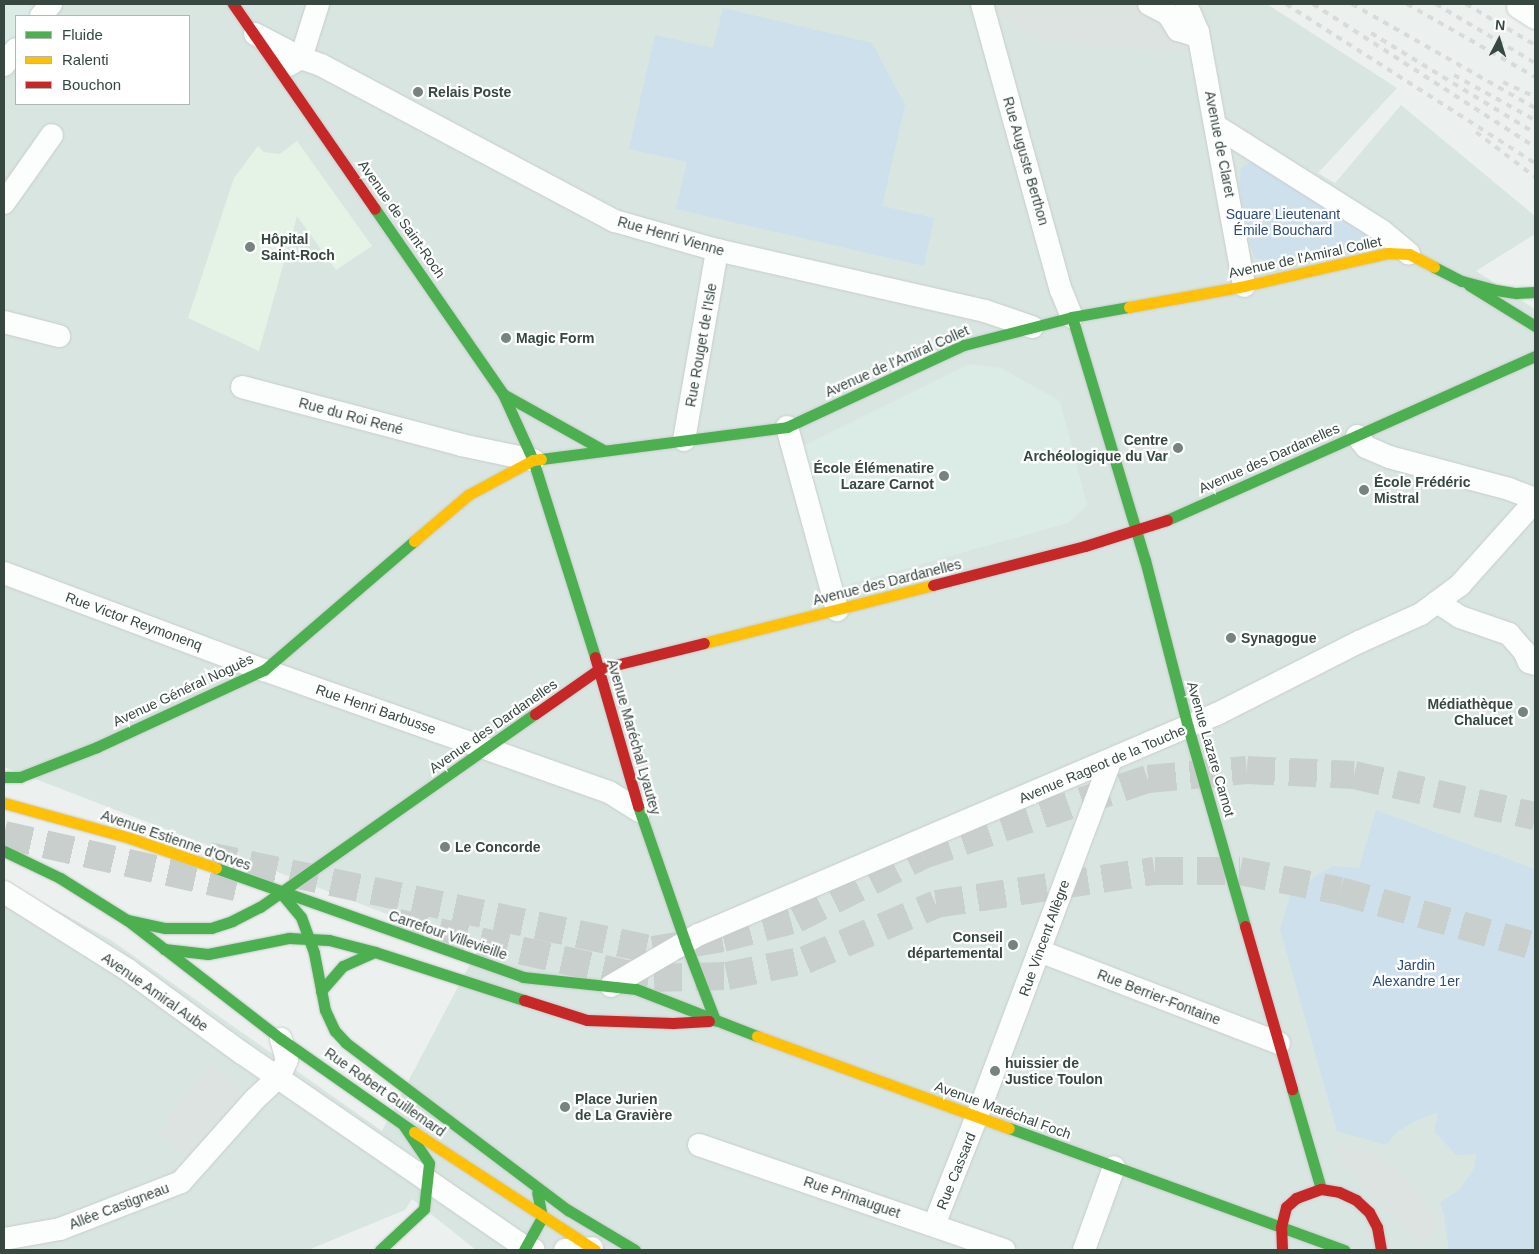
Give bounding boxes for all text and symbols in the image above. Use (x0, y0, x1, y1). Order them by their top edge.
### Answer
legend (15, 15, 190, 105)
north arrow (1474, 15, 1524, 65)
text: N (1495, 17, 1506, 33)
text: Fluide (62, 26, 103, 43)
text: Ralenti (62, 51, 109, 68)
text: Bouchon (62, 76, 121, 93)
place label: Relais Poste (428, 84, 511, 100)
marker: Relais Poste (412, 86, 424, 98)
street label: Avenue de Claret (1201, 89, 1239, 199)
street label: Rue Auguste Berthon (999, 94, 1053, 228)
street label: Avenue de Saint-Roch (355, 157, 449, 281)
park label: Square Lieutenant Émile Bouchard (1226, 206, 1340, 238)
street label: Rue Henri Vienne (616, 213, 726, 259)
place label: Hôpital Saint-Roch (261, 231, 335, 264)
street label: Avenue de l'Amiral Collet (1227, 233, 1383, 281)
marker: Hôpital Saint-Roch (243, 240, 257, 254)
street label: Rue Rouget de l'Isle (682, 282, 720, 408)
street label: Avenue de l'Amiral Collet (822, 322, 972, 400)
place label: Magic Form (516, 330, 595, 346)
marker: Magic Form (500, 332, 512, 344)
street label: Rue du Roi René (297, 394, 405, 438)
street label: Avenue des Dardanelles (1196, 419, 1342, 497)
place label: Centre Archéologique du Var (1023, 432, 1168, 464)
marker: Centre Archéologique du Var (1172, 442, 1184, 454)
place label: École Élémenatire Lazare Carnot (813, 460, 934, 492)
marker: École Élémenatire Lazare Carnot (938, 470, 950, 482)
place label: École Frédéric Mistral (1374, 474, 1470, 507)
marker: École Frédéric Mistral (1358, 484, 1370, 496)
street label: Avenue des Dardanelles (811, 555, 963, 609)
street label: Rue Victor Reymonenq (63, 588, 205, 654)
place label: Synagogue (1241, 630, 1316, 646)
marker: Synagogue (1225, 632, 1237, 644)
street label: Avenue Général Noguès (110, 650, 256, 730)
street label: Avenue Maréchal Lyautey (604, 657, 664, 817)
street label: Avenue des Dardanelles (426, 675, 560, 777)
street label: Avenue Lazare Carnot (1184, 679, 1238, 819)
street label: Rue Henri Barbusse (314, 681, 438, 737)
place label: Médiathèque Chalucet (1427, 696, 1513, 729)
marker: Médiathèque Chalucet (1517, 706, 1529, 718)
street label: Avenue Rageot de la Touche (1016, 721, 1188, 807)
street label: Avenue Estienne d'Orves (99, 806, 253, 874)
place label: Le Concorde (455, 839, 541, 855)
marker: Le Concorde (439, 841, 451, 853)
street label: Rue Vincent Allègre (1015, 877, 1073, 999)
street label: Carrefour Villevieille (387, 907, 509, 963)
place label: Conseil départemental (907, 929, 1003, 962)
marker: Conseil départemental (1007, 939, 1019, 951)
street label: Avenue Amiral Aube (98, 949, 212, 1035)
park label: Jardin Alexandre 1er (1372, 957, 1460, 990)
street label: Rue Berrier-Fontaine (1095, 966, 1223, 1028)
street label: Rue Robert Guillemard (322, 1044, 448, 1140)
place label: huissier de Justice Toulon (1005, 1055, 1103, 1088)
marker: huissier de Justice Toulon (989, 1065, 1001, 1077)
street label: Avenue Maréchal Foch (933, 1078, 1073, 1142)
place label: Place Jurien de La Gravière (575, 1091, 672, 1124)
marker: Place Jurien de La Gravière (559, 1101, 571, 1113)
street label: Rue Cassard (933, 1130, 979, 1212)
street label: Rue Primauguet (801, 1173, 903, 1221)
street label: Allée Castigneau (67, 1179, 171, 1233)

